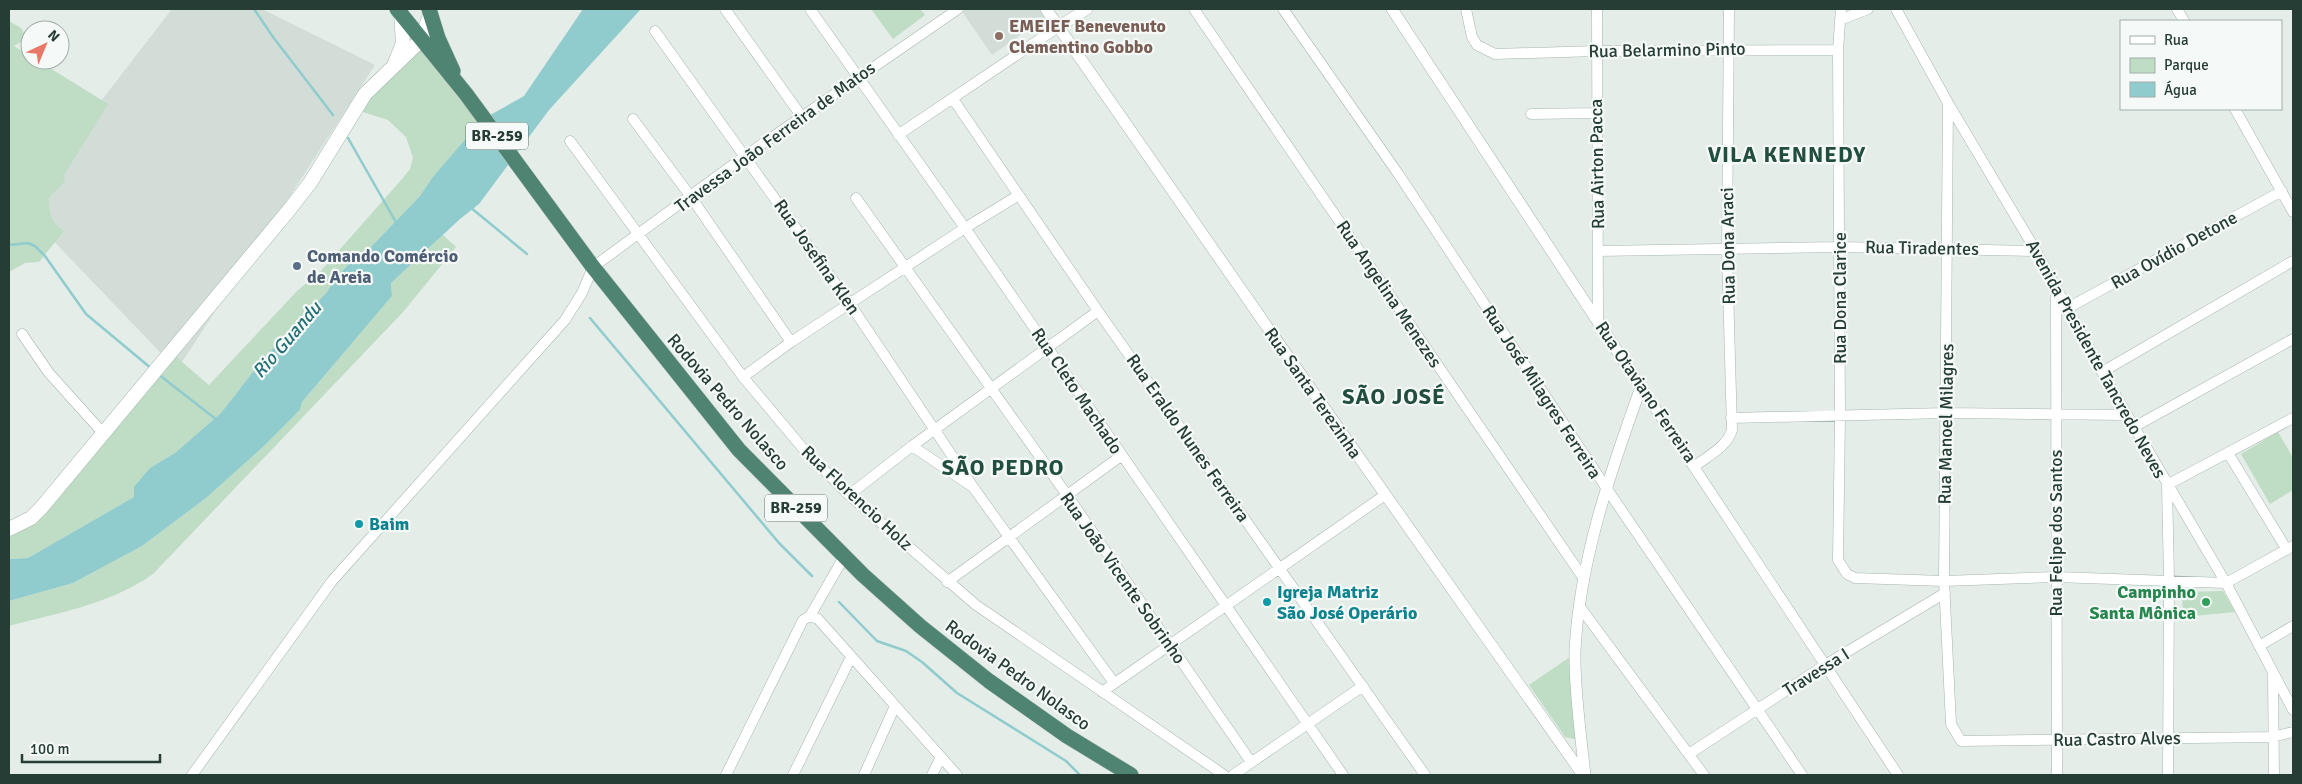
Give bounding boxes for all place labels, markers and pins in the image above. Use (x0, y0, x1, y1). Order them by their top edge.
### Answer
place label: EMEIEF Benevenuto Clementino Gobbo (1009, 15, 1166, 58)
marker: EMEIEF Benevenuto Clementino Gobbo (993, 30, 1005, 42)
place label: Comando Comércio de Areia (307, 245, 458, 288)
marker: Comando Comércio de Areia (291, 260, 303, 272)
place label: Baim (369, 513, 409, 535)
marker: Baim (353, 518, 365, 530)
place label: Igreja Matriz São José Operário (1277, 581, 1417, 624)
place label: Campinho Santa Mônica (2090, 581, 2196, 624)
marker: Igreja Matriz São José Operário (1261, 596, 1273, 608)
marker: Campinho Santa Mônica (2200, 596, 2212, 608)

